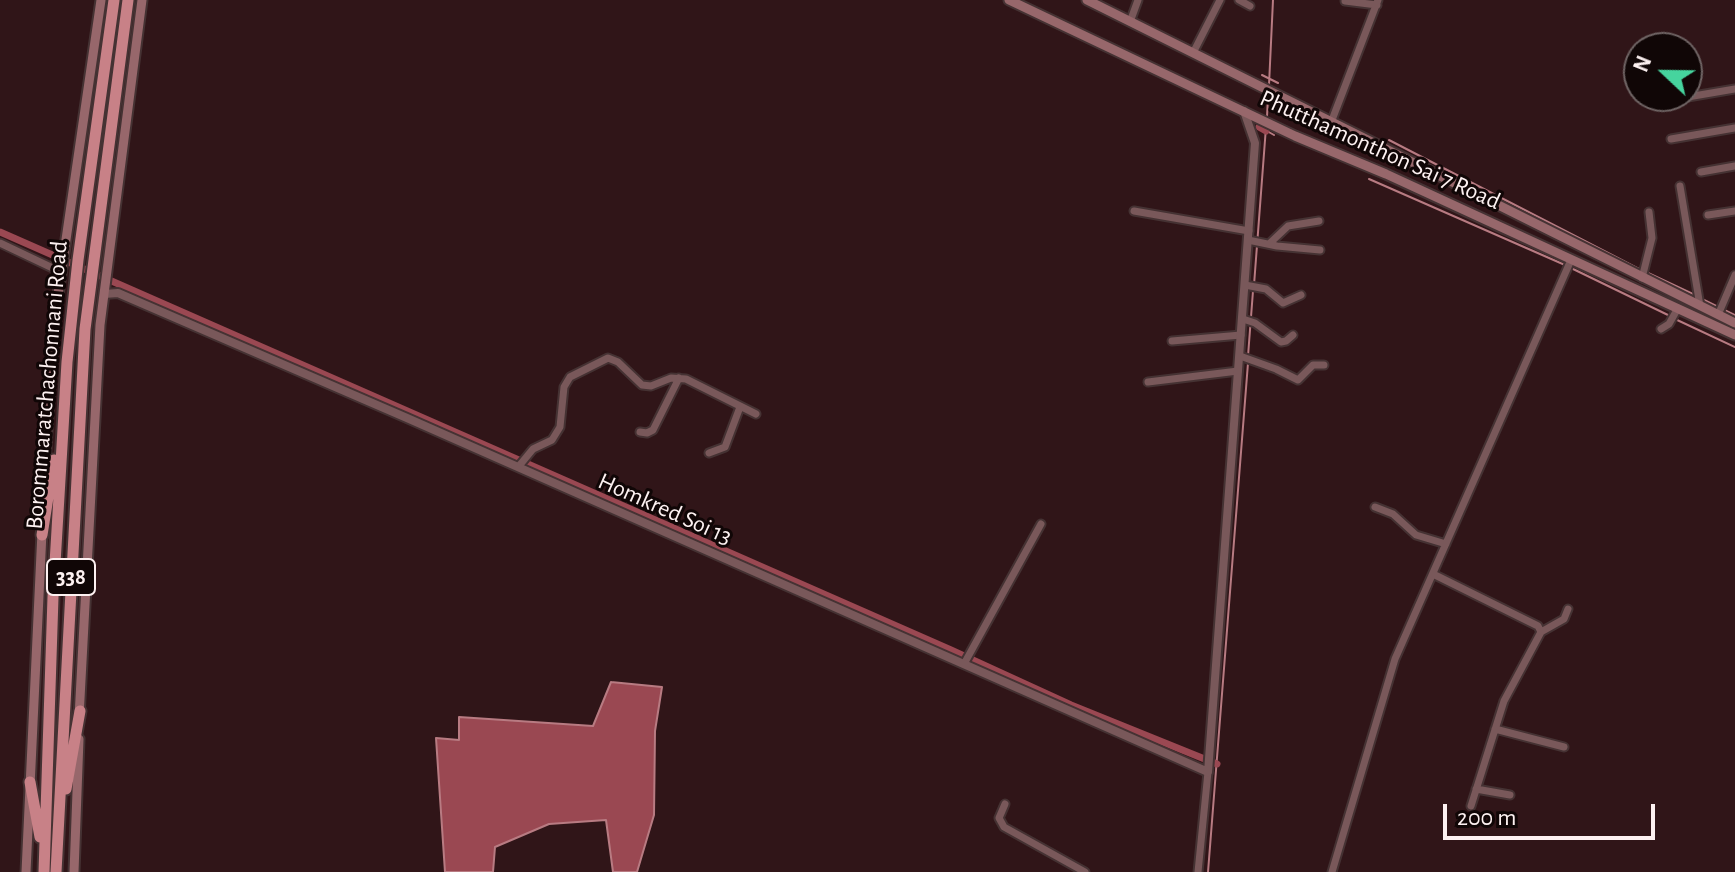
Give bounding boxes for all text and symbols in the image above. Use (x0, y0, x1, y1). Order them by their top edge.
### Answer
north arrow (1623, 32, 1703, 112)
text: N (1630, 53, 1656, 75)
street label: Phutthamonthon Sai 7 Road (1255, 84, 1505, 216)
street label: Borommaratchachonnani Road (20, 239, 74, 531)
street label: Homkred Soi 13 (594, 467, 736, 551)
road number: 338 (47, 559, 95, 595)
scale bar (1447, 788, 1659, 838)
text: 200 m (1457, 806, 1516, 830)

